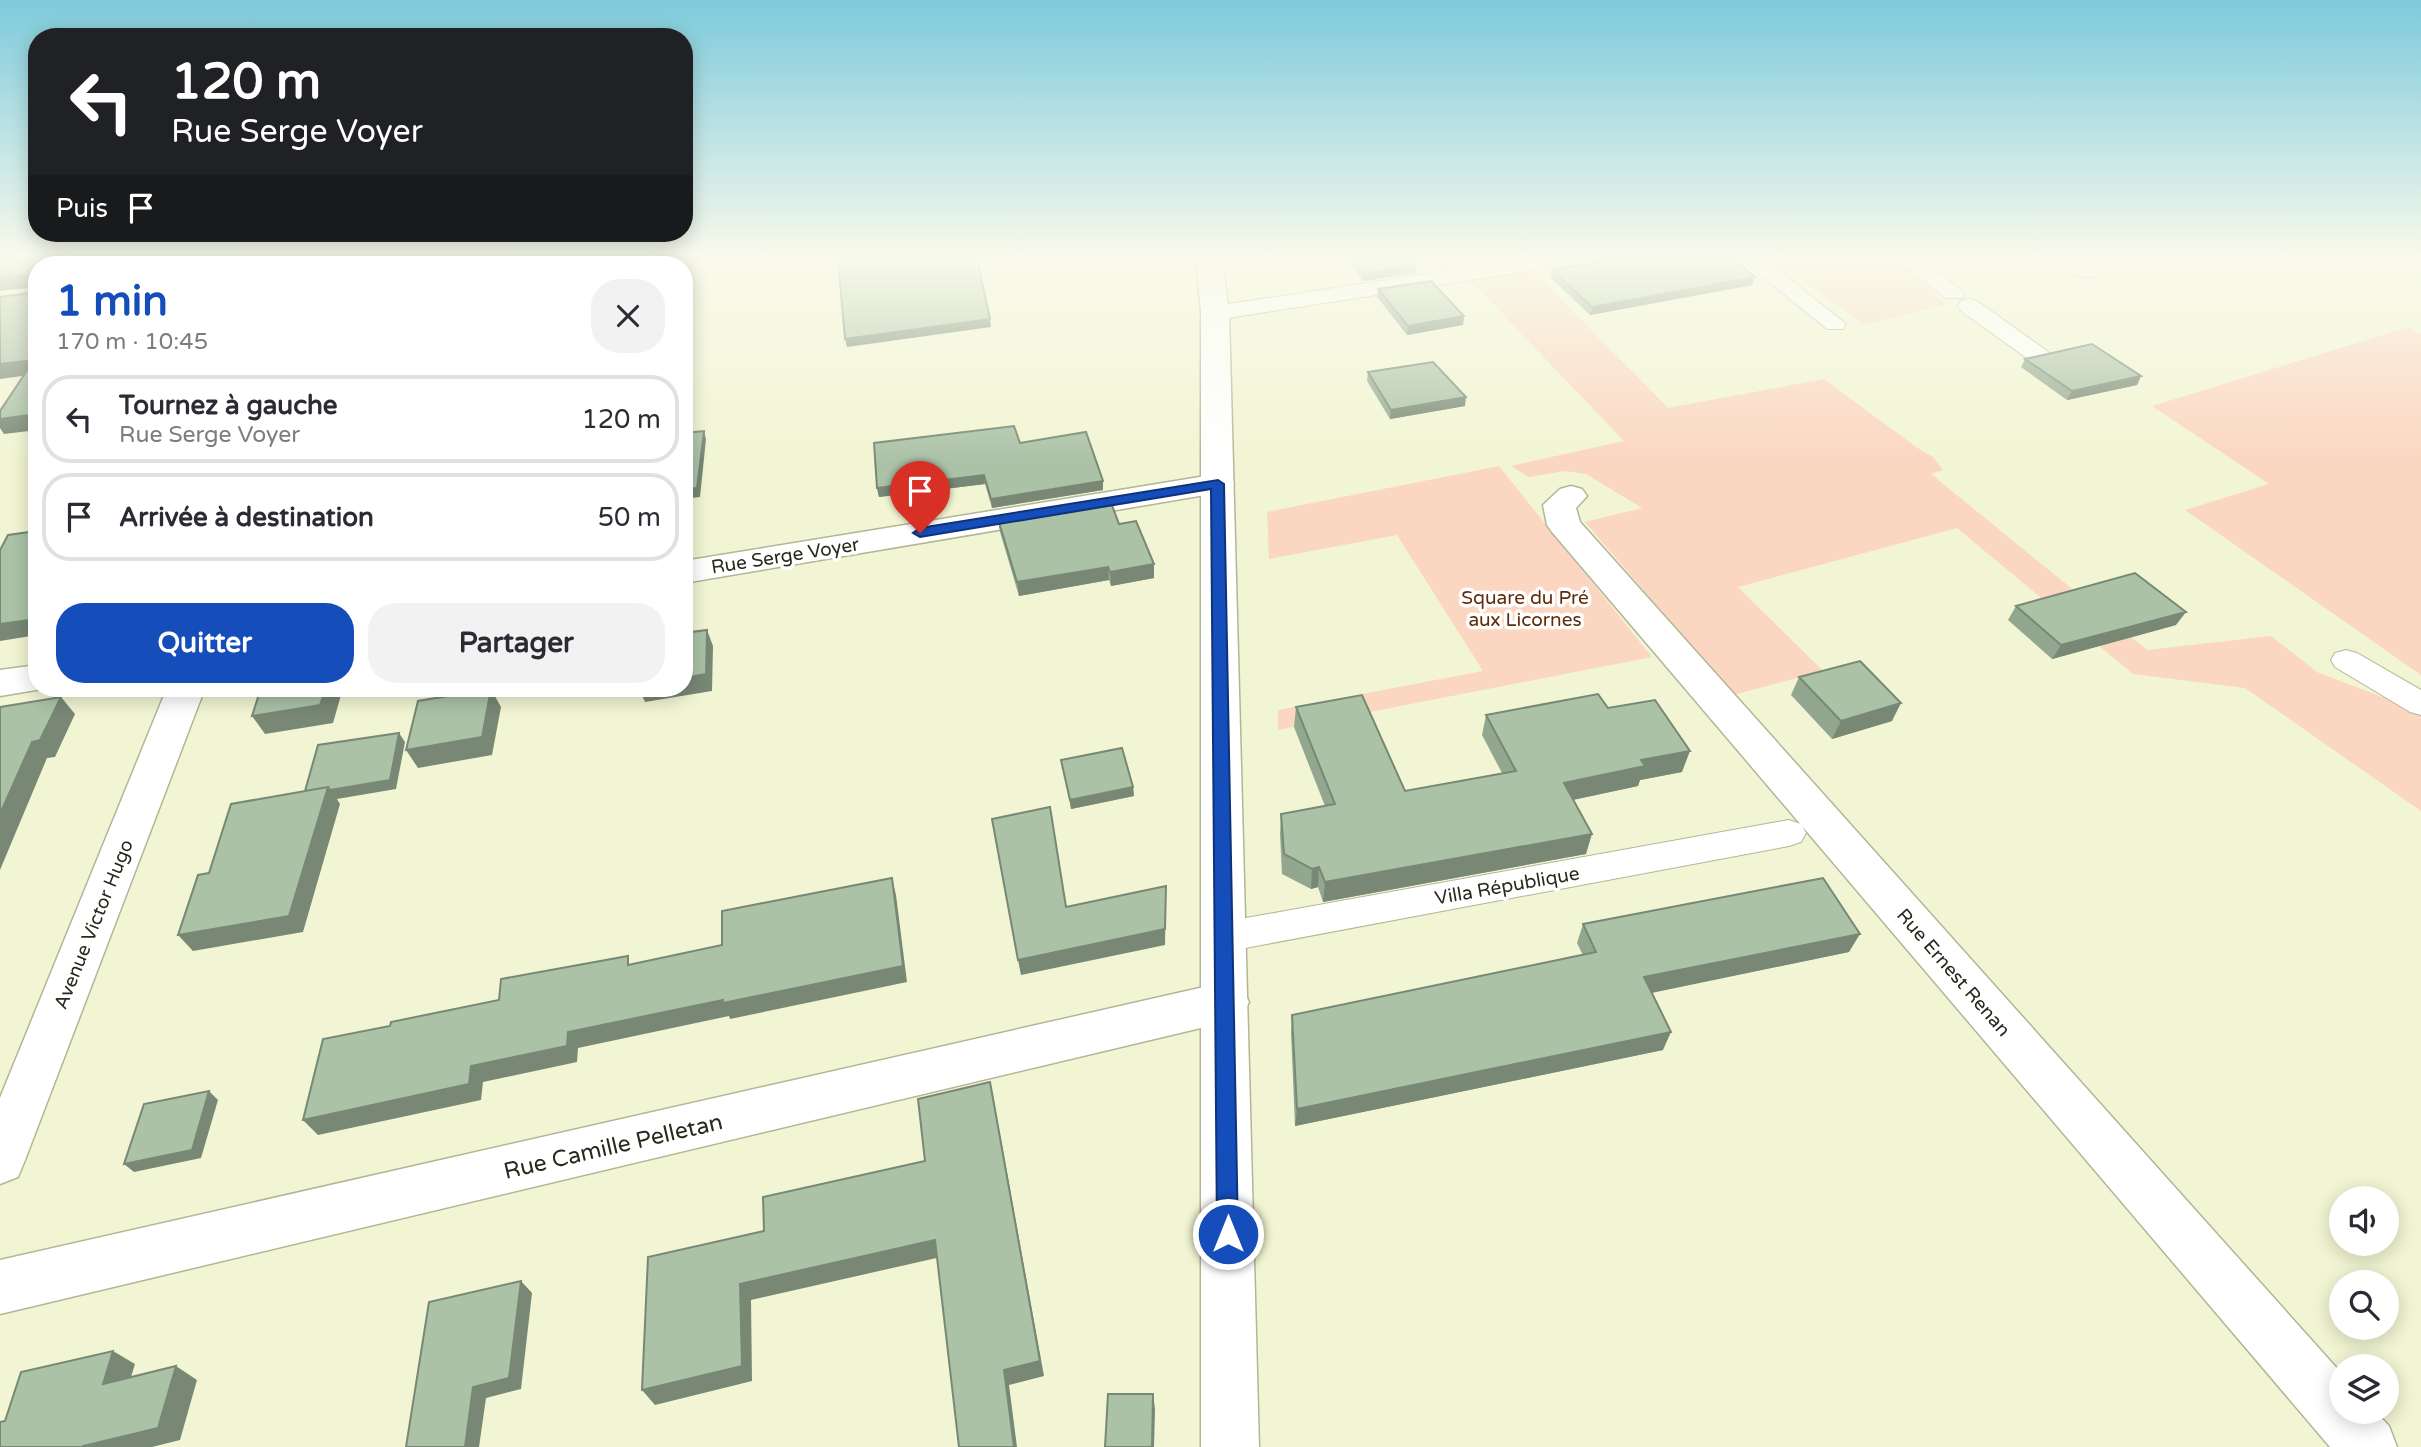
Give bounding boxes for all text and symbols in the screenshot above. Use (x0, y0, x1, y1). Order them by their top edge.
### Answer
text: 120 m (171, 53, 321, 112)
icon: left (56, 56, 147, 147)
text: Rue Serge Voyer (171, 113, 423, 151)
icon: arrive (122, 189, 160, 227)
text: Puis (56, 193, 108, 224)
text: 1 min (56, 276, 168, 327)
button: close (591, 279, 665, 353)
text: 170 m · 10:45 (56, 328, 208, 356)
text: Tournez à gauche (119, 390, 338, 421)
icon: left (60, 400, 98, 438)
text: 120 m (581, 404, 661, 435)
text: Rue Serge Voyer (119, 421, 300, 449)
pin (890, 461, 950, 533)
icon: arrive (901, 472, 939, 510)
icon: arrive (60, 498, 98, 536)
text: Arrivée à destination (119, 502, 374, 533)
text: 50 m (598, 502, 661, 533)
street label: Rue Serge Voyer (710, 533, 861, 579)
park label: Square du Pré aux Licornes (1461, 587, 1589, 631)
button: Quitter (56, 603, 354, 683)
button: Partager (368, 603, 665, 683)
street label: Avenue Victor Hugo (50, 836, 138, 1012)
street label: Villa République (1433, 862, 1581, 910)
street label: Rue Ernest Renan (1892, 904, 2015, 1041)
street label: Rue Camille Pelletan (501, 1108, 725, 1186)
map controls (2329, 1186, 2399, 1424)
button: sound (2329, 1186, 2399, 1256)
position arrow (1191, 1197, 1265, 1271)
button: search (2329, 1270, 2399, 1340)
button: layers (2329, 1354, 2399, 1424)

